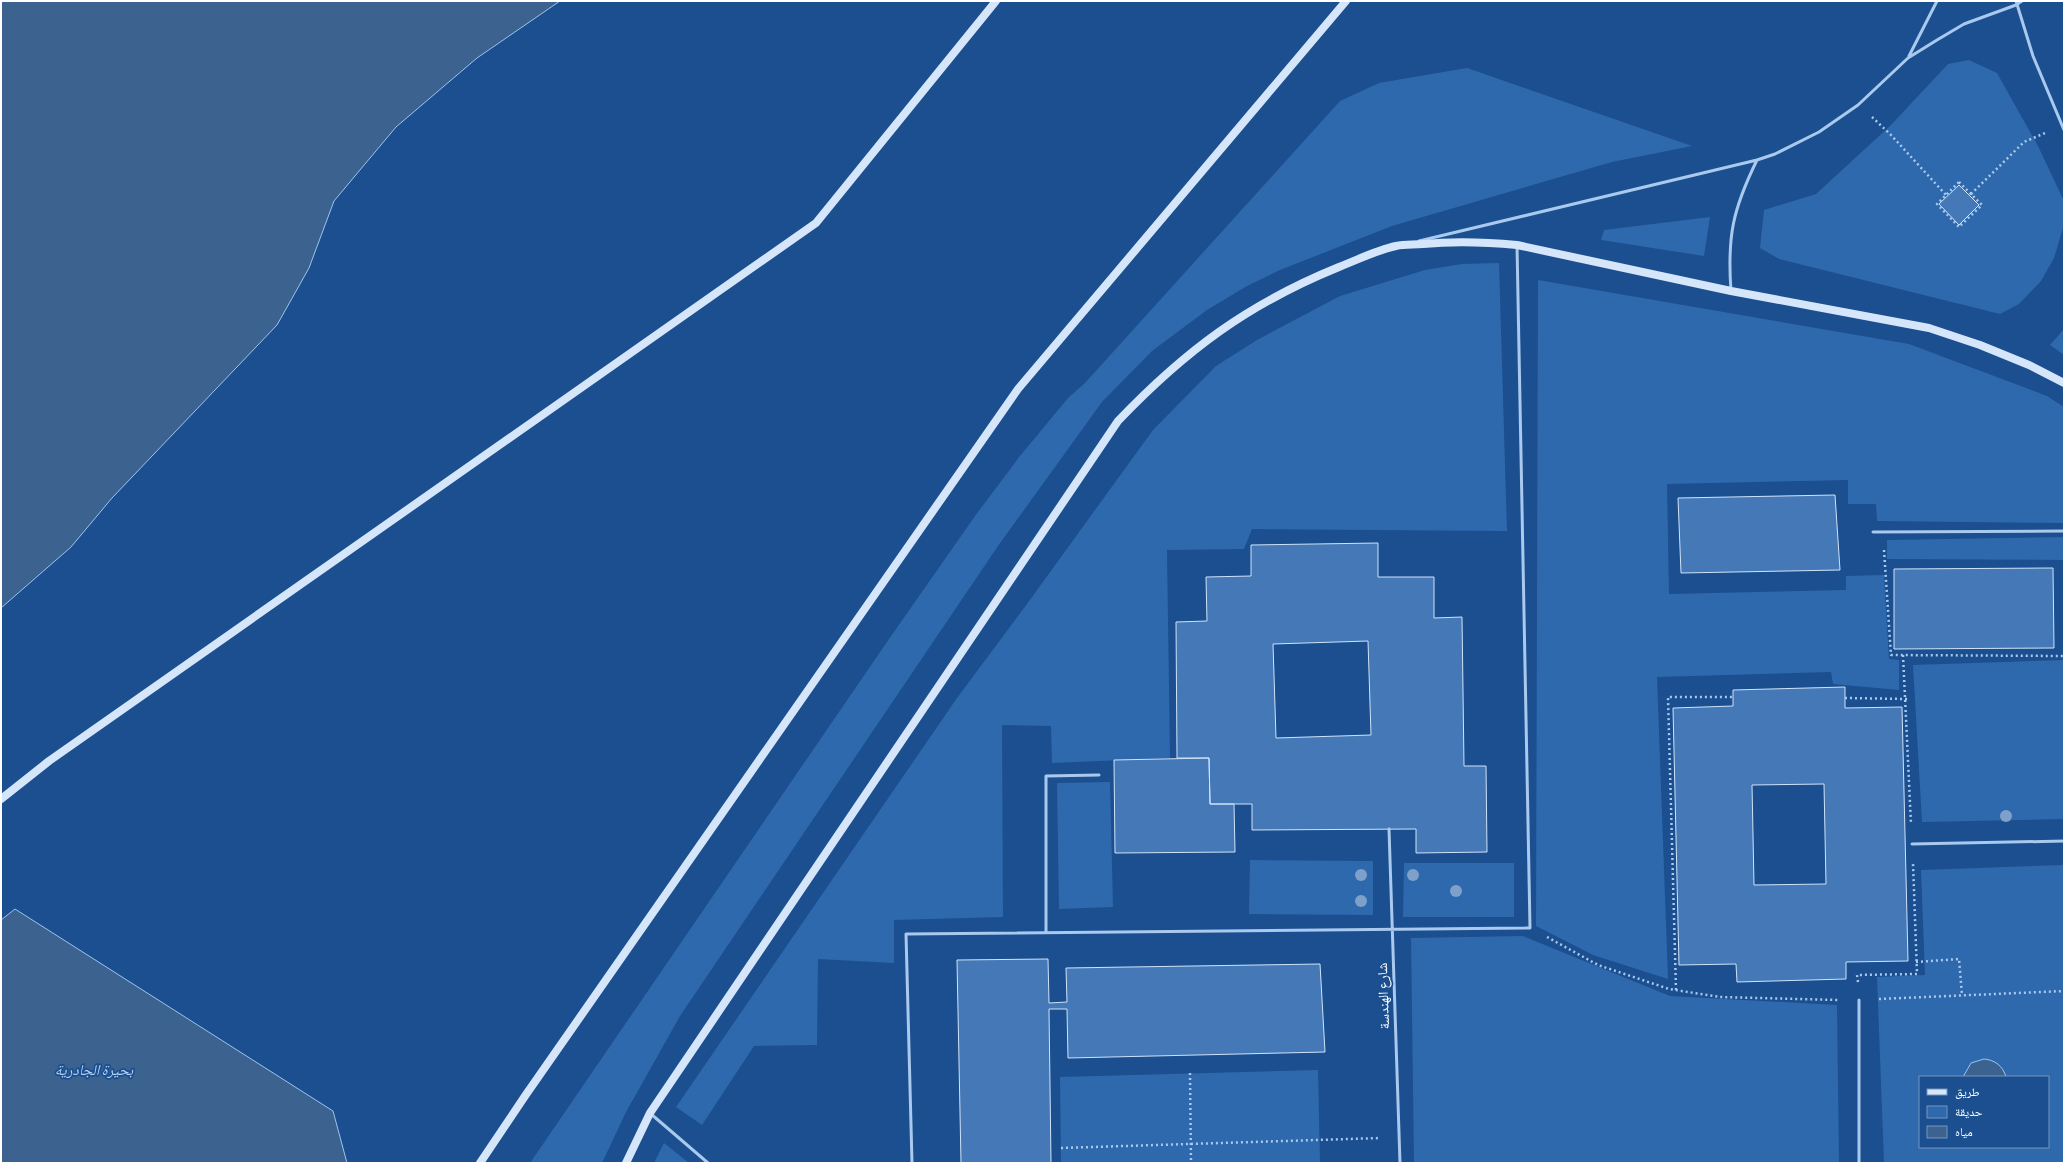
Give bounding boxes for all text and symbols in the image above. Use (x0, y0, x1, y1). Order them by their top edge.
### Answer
street label: شارع الهندسة (1376, 962, 1394, 1030)
water label: بحيرة الجادرية (55, 1063, 134, 1079)
legend (1919, 1076, 2049, 1148)
text: طريق (1955, 1086, 1980, 1099)
text: حديقة (1955, 1106, 1983, 1119)
text: مياه (1955, 1126, 1973, 1139)

